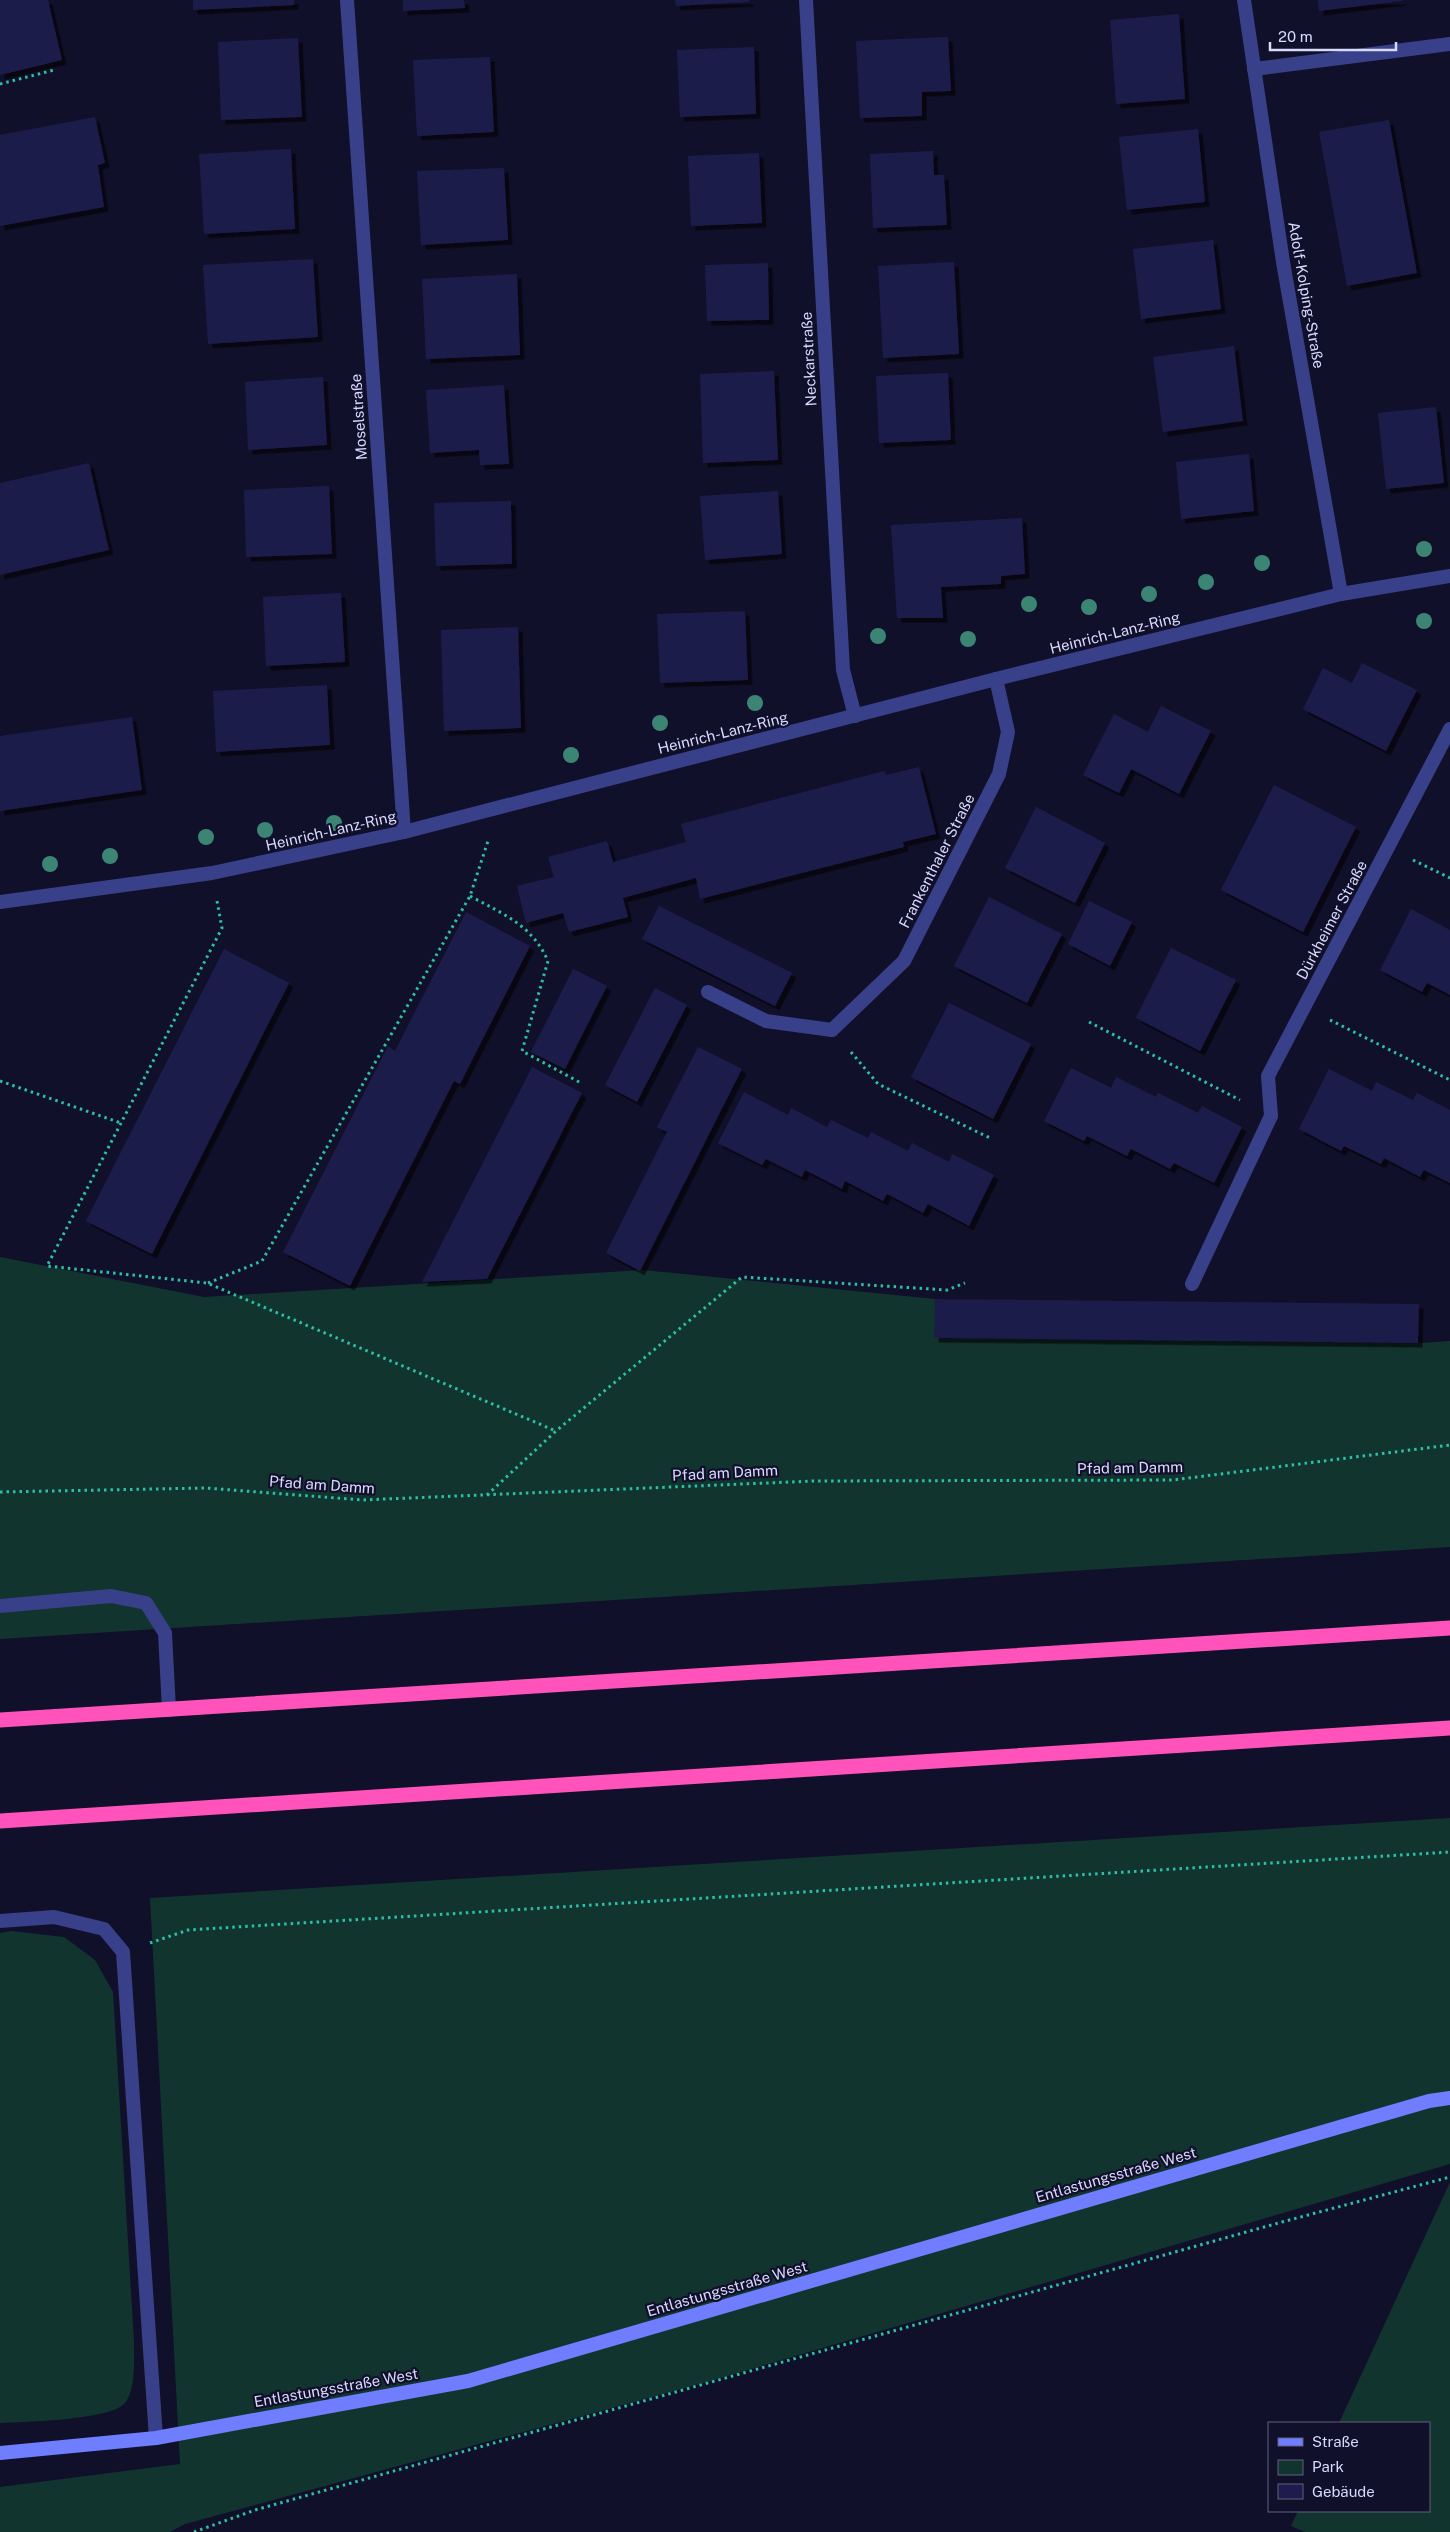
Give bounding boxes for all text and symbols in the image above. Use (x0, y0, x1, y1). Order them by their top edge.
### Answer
scale bar (1270, 20, 1396, 52)
text: 20 m (1278, 28, 1313, 45)
street label: Adolf-Kolping-Straße (1285, 220, 1328, 370)
street label: Neckarstraße (798, 311, 819, 407)
street label: Moselstraße (347, 373, 370, 461)
street label: Heinrich-Lanz-Ring (1048, 608, 1182, 657)
street label: Heinrich-Lanz-Ring (656, 708, 790, 757)
street label: Frankenthaler Straße (895, 791, 978, 931)
street label: Heinrich-Lanz-Ring (264, 807, 398, 854)
street label: Dürkheimer Straße (1293, 857, 1370, 982)
street label: Pfad am Damm (1077, 1458, 1183, 1477)
street label: Pfad am Damm (672, 1461, 778, 1484)
street label: Pfad am Damm (269, 1472, 376, 1497)
street label: Entlastungsstraße West (1034, 2143, 1198, 2206)
street label: Entlastungsstraße West (645, 2257, 809, 2320)
street label: Entlastungsstraße West (253, 2365, 419, 2410)
legend (1268, 2422, 1430, 2512)
text: Straße (1312, 2433, 1359, 2450)
text: Park (1312, 2458, 1344, 2475)
text: Gebäude (1312, 2483, 1375, 2500)

